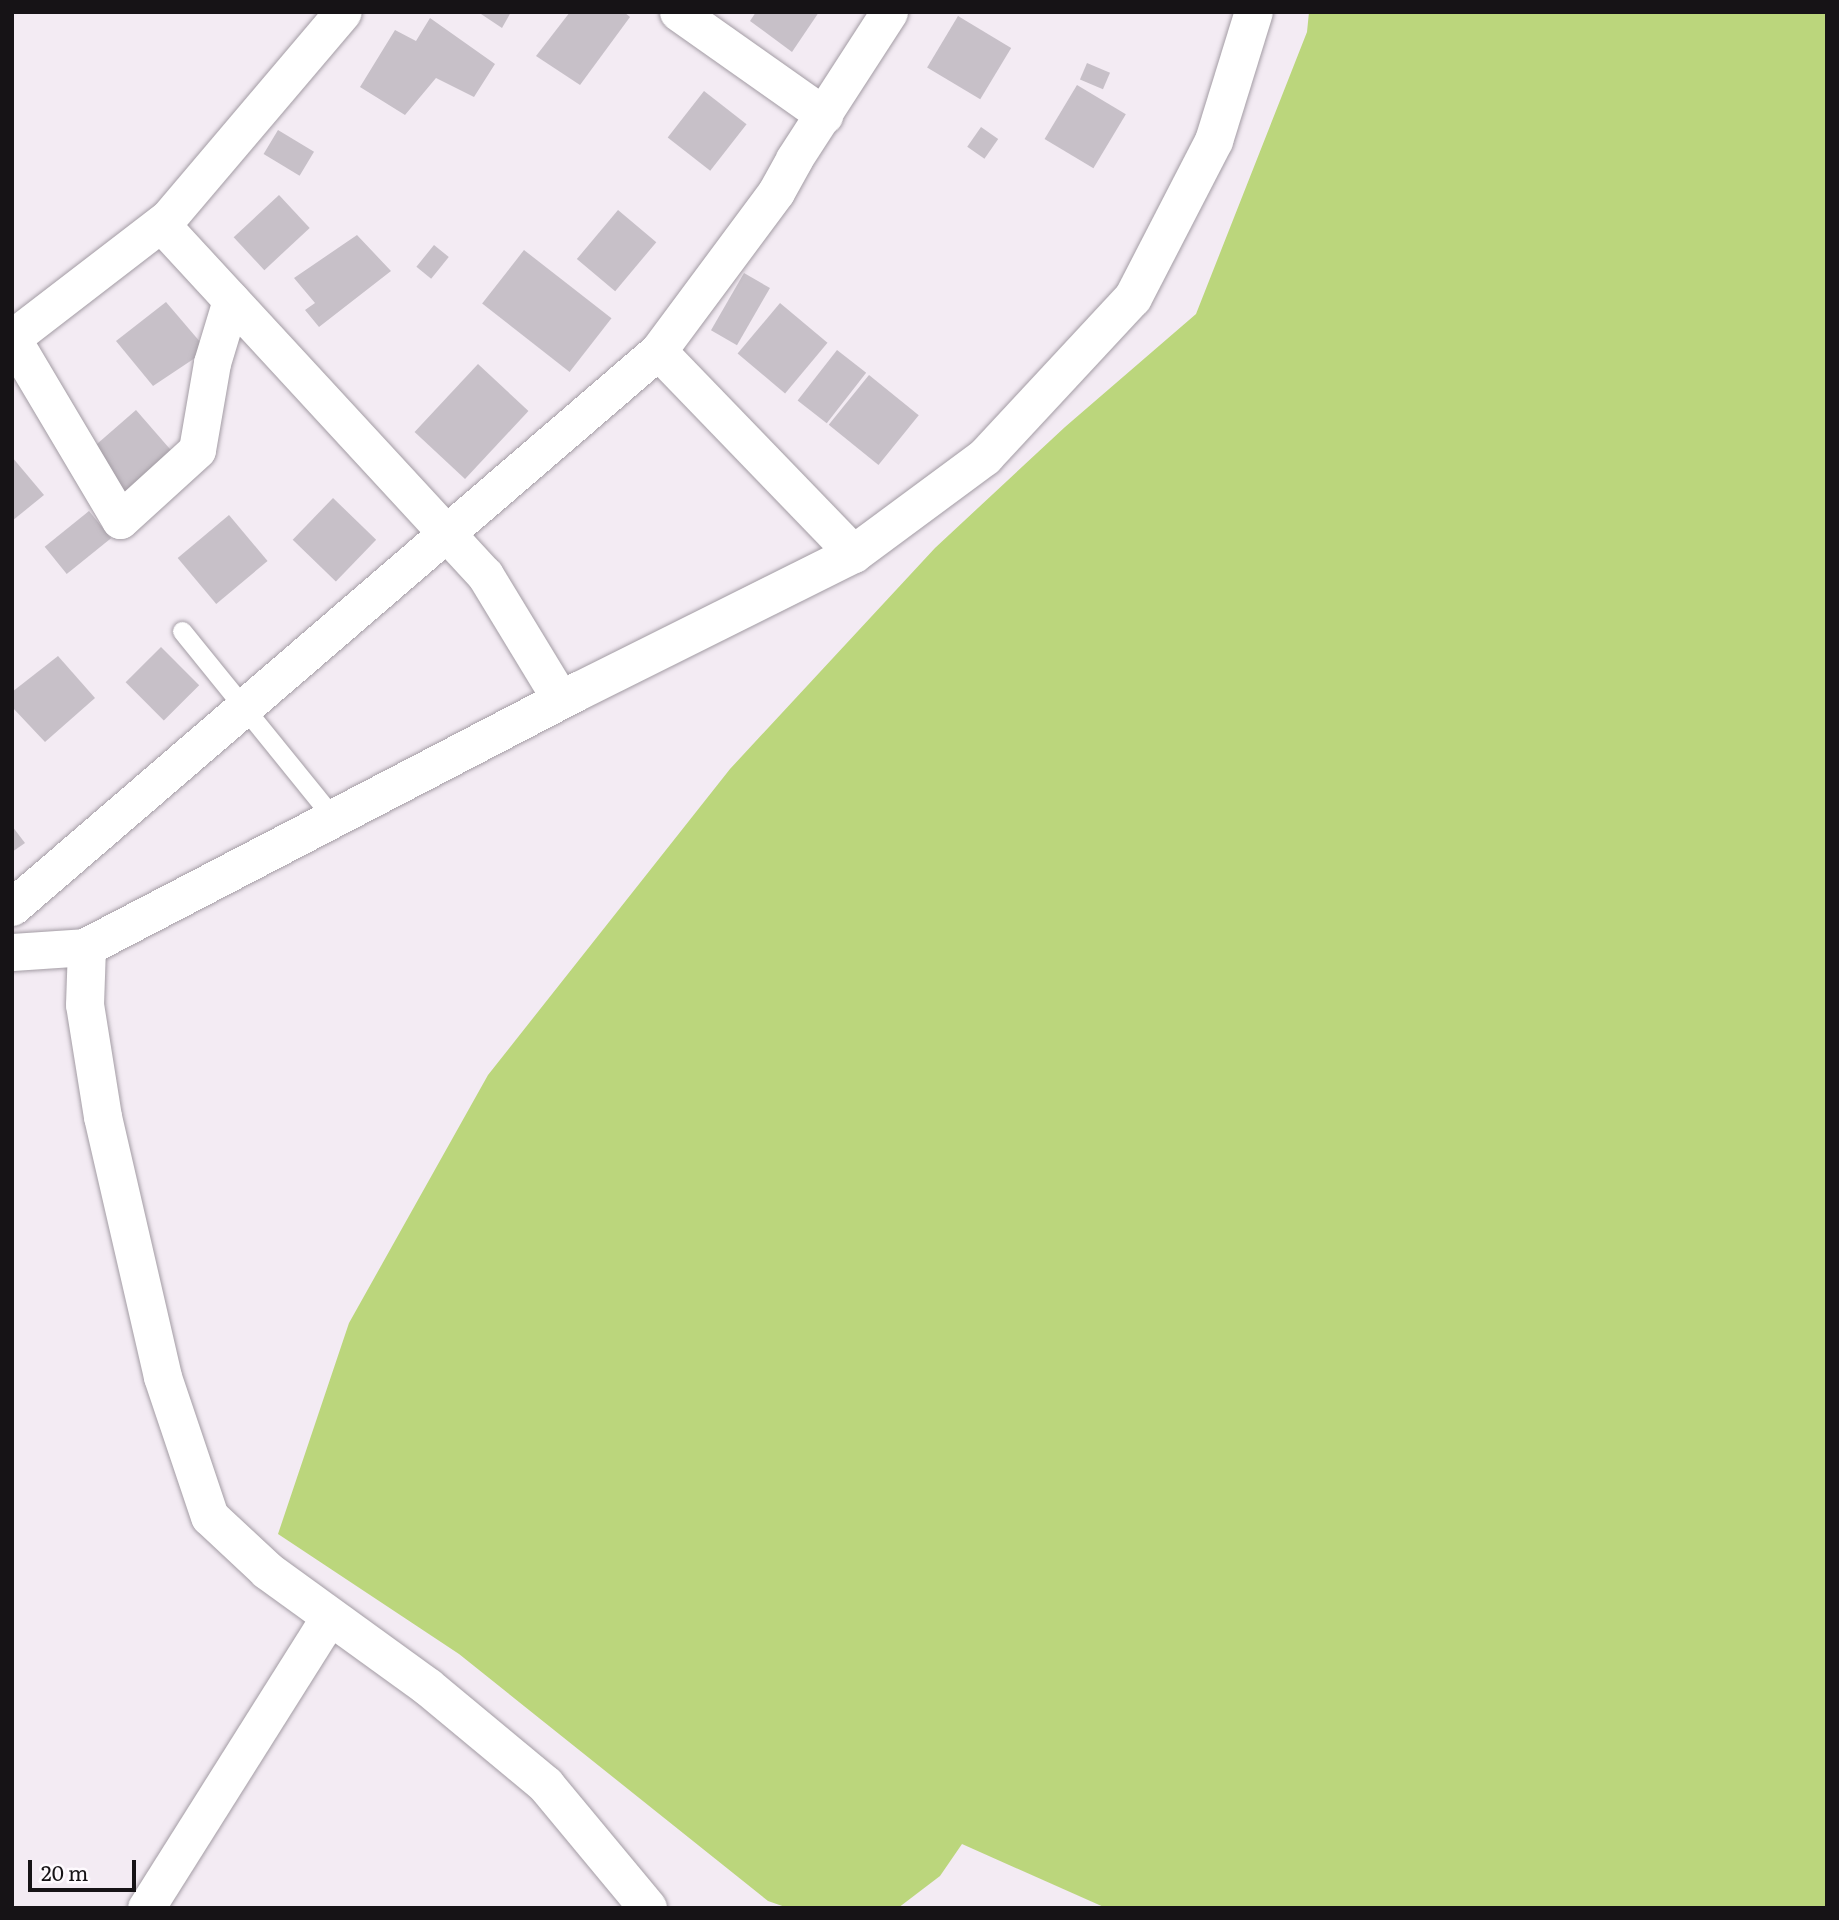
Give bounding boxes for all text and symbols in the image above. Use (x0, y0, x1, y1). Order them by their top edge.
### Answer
scale bar (32, 1846, 140, 1890)
text: 20 m (41, 1856, 88, 1887)

